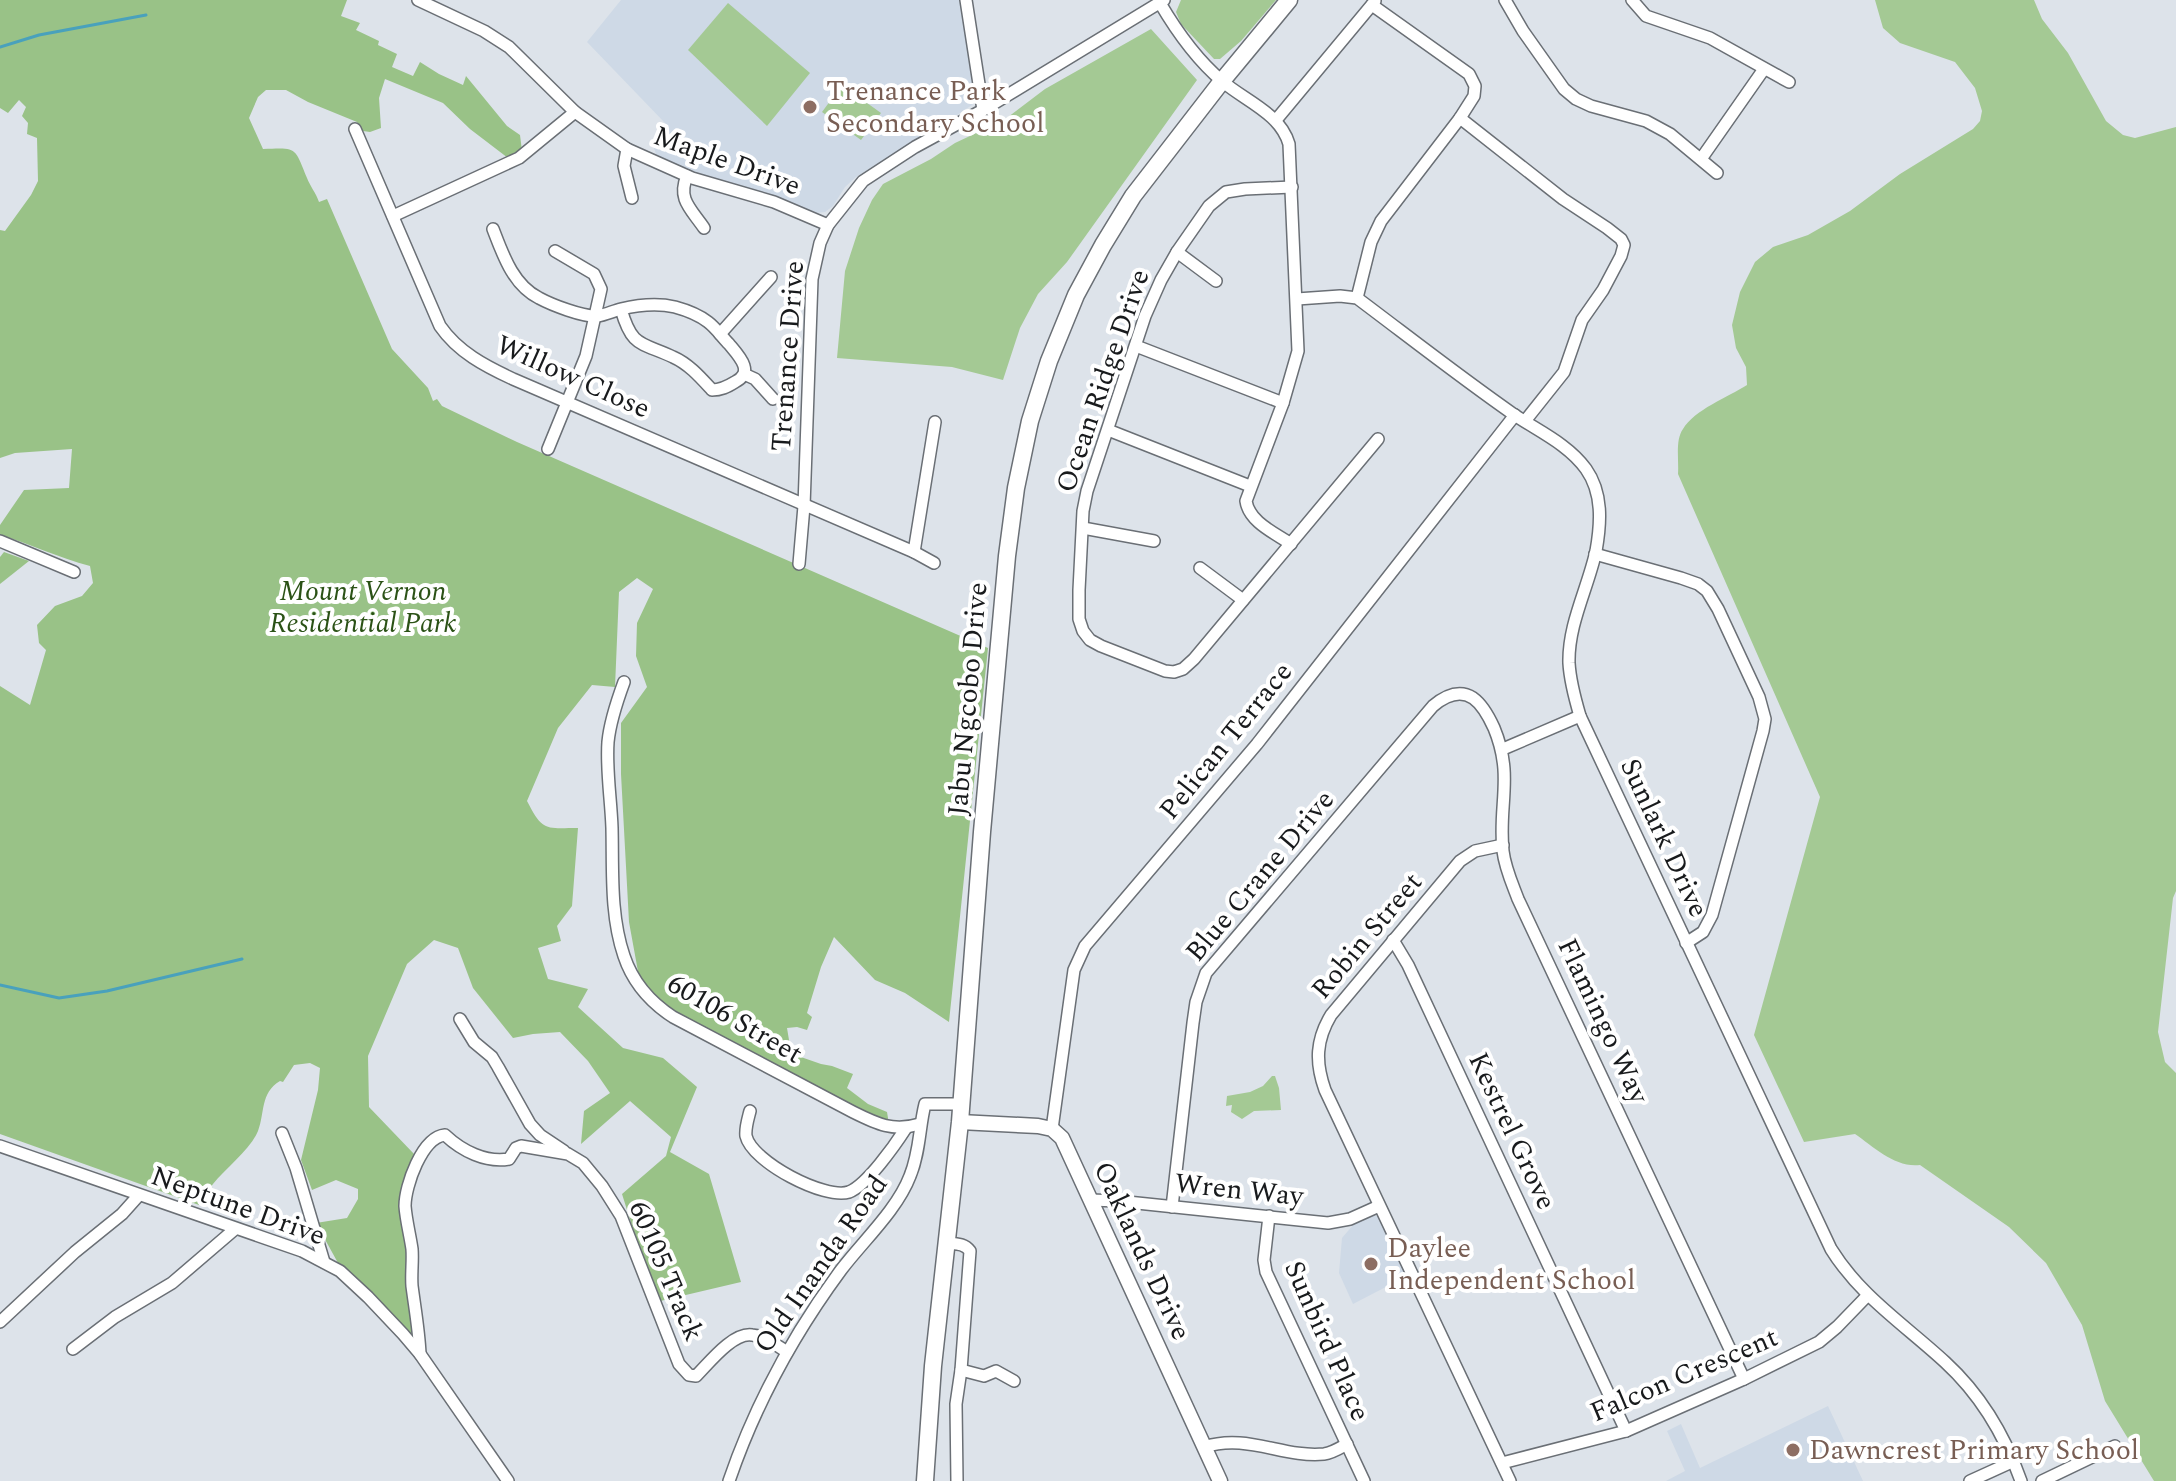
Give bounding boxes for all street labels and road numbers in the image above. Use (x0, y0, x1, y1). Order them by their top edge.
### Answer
street label: Maple Drive (647, 114, 807, 208)
street label: Trenance Drive (760, 259, 816, 453)
street label: Ocean Ridge Drive (1045, 263, 1161, 499)
street label: Willow Close (489, 324, 657, 430)
street label: Jabu Ngcobo Drive (936, 580, 1000, 818)
street label: Pelican Terrace (1149, 653, 1303, 829)
street label: Sunlark Drive (1608, 751, 1720, 925)
street label: Blue Crane Drive (1175, 780, 1345, 972)
street label: Robin Street (1301, 863, 1433, 1009)
street label: Flamingo Way (1546, 931, 1661, 1112)
street label: 60106 Street (659, 963, 811, 1075)
street label: Kestrel Grove (1457, 1045, 1567, 1217)
street label: Oaklands Drive (1082, 1154, 1202, 1348)
street label: Neptune Drive (145, 1155, 331, 1257)
street label: Wren Way (1173, 1162, 1307, 1218)
street label: Old Inanda Road (743, 1166, 899, 1362)
street label: 60105 Track (617, 1194, 715, 1348)
street label: Sunbird Place (1272, 1254, 1382, 1428)
street label: Falcon Crescent (1583, 1316, 1785, 1434)

